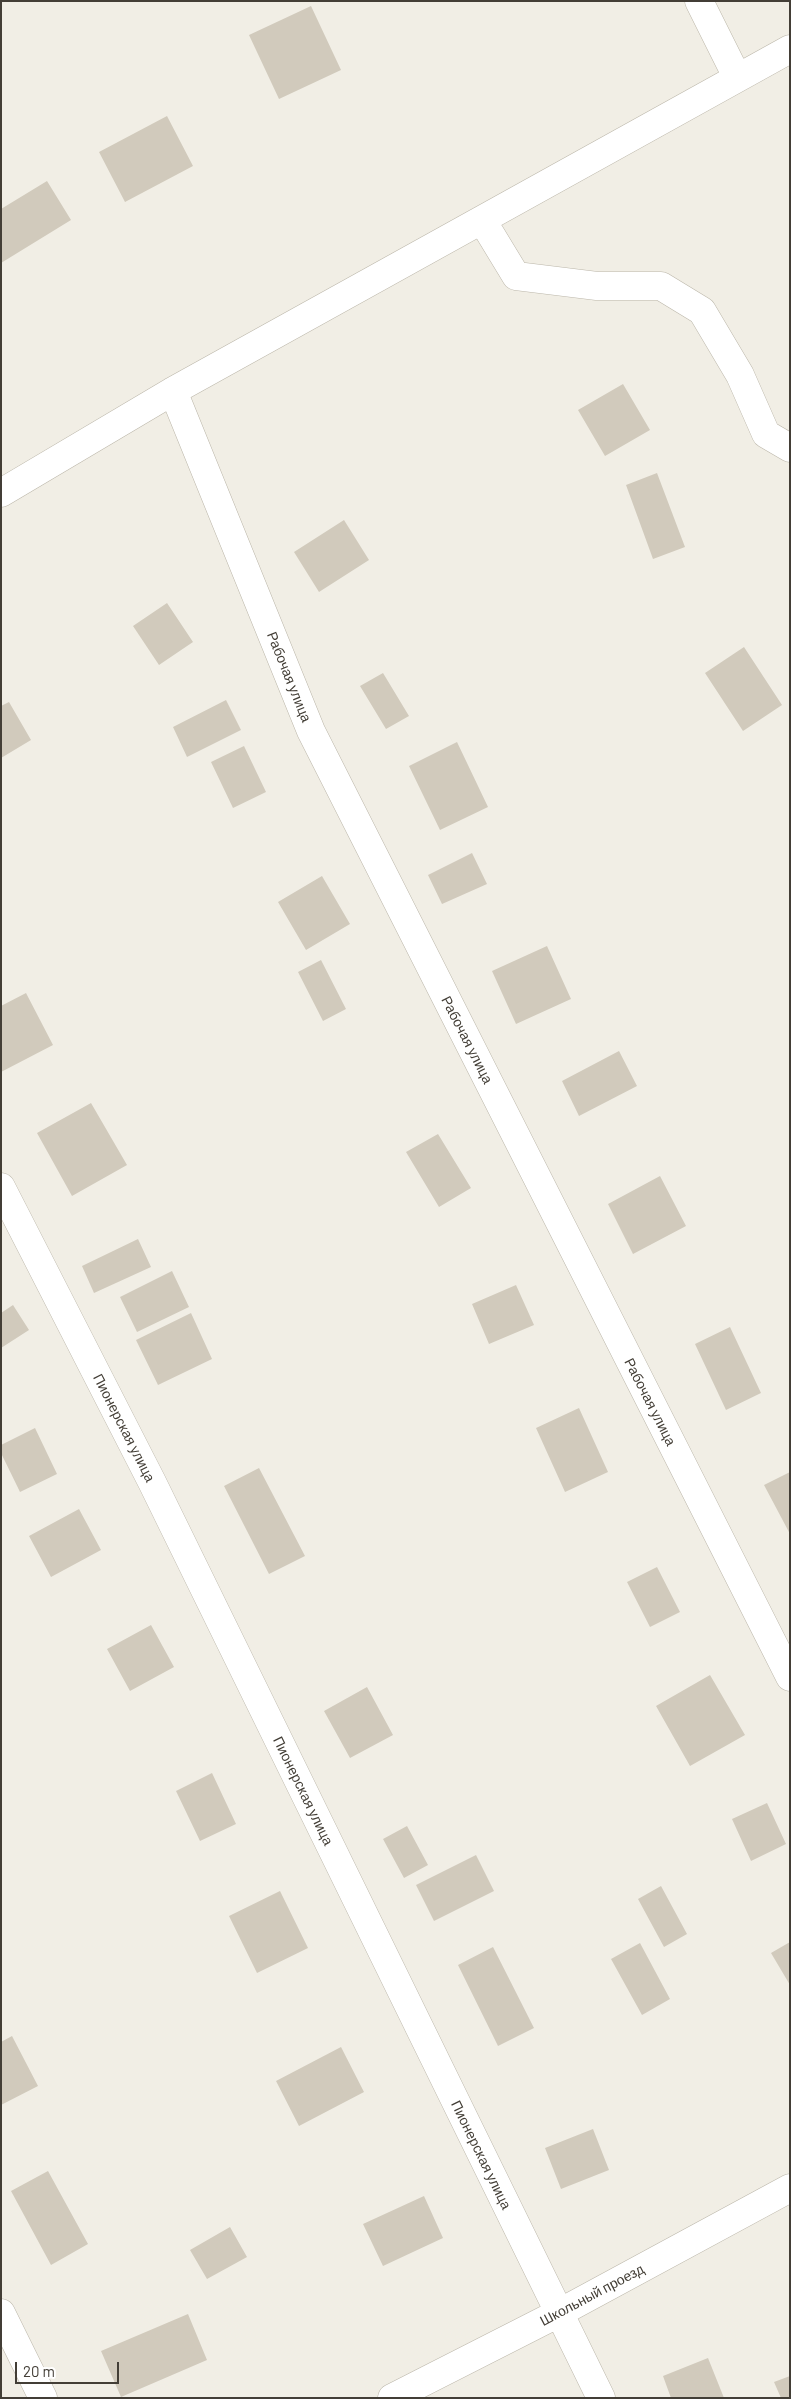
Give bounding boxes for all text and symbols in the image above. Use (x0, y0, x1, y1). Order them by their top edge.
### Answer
street label: Рабочая улица (263, 629, 315, 725)
street label: Рабочая улица (438, 993, 496, 1087)
street label: Рабочая улица (621, 1355, 679, 1449)
street label: Пионерская улица (89, 1371, 159, 1485)
street label: Пионерская улица (269, 1734, 337, 1848)
street label: Пионерская улица (447, 2098, 515, 2212)
street label: Школьный проезд (537, 2260, 647, 2330)
scale bar (18, 2352, 121, 2384)
text: 20 m (23, 2362, 55, 2380)

